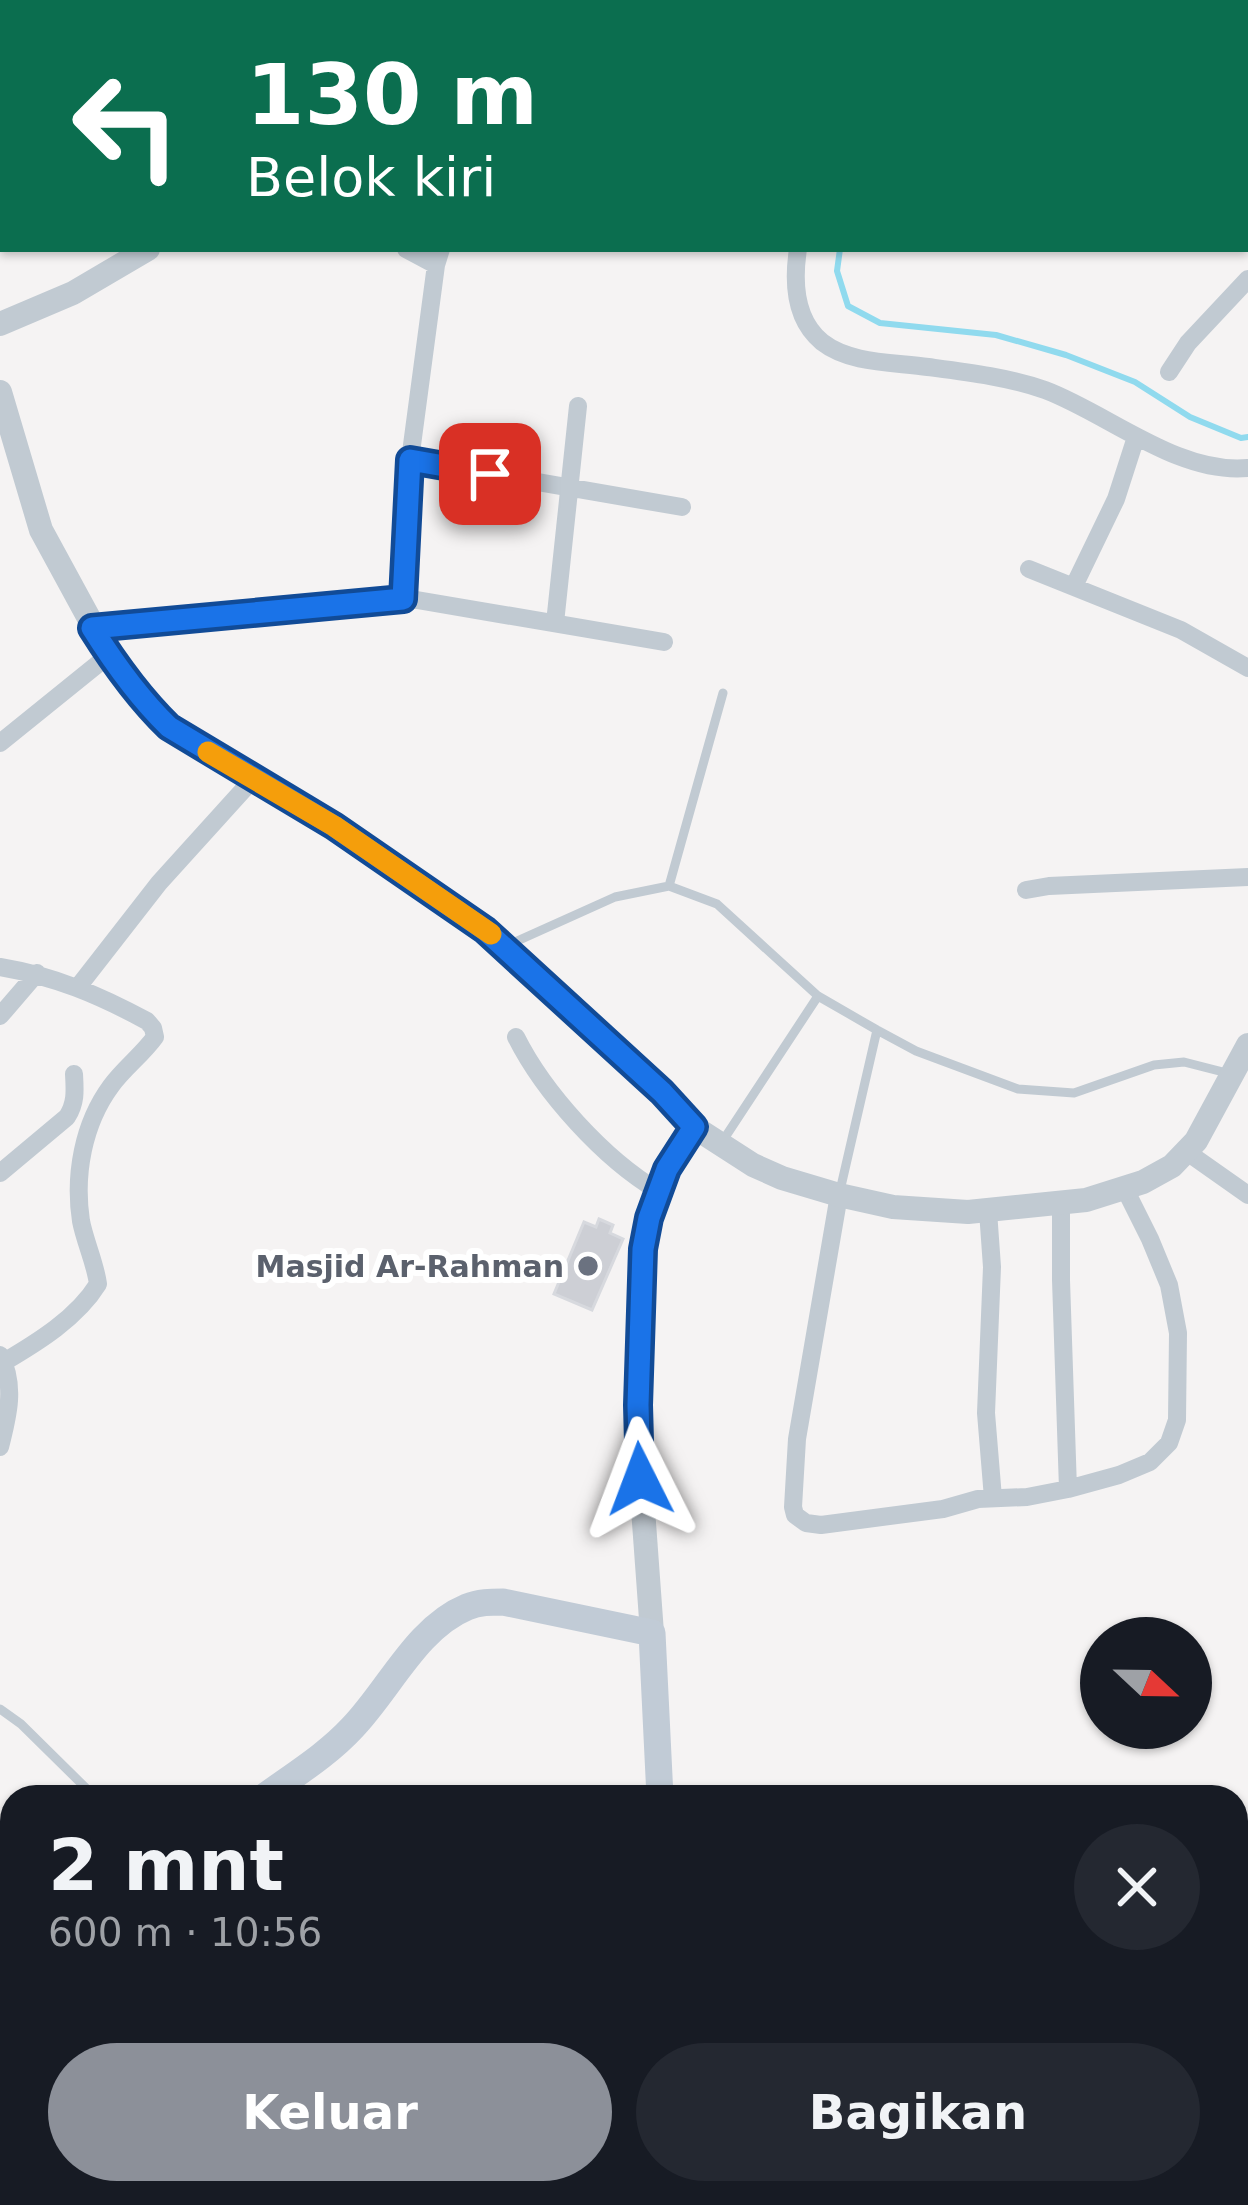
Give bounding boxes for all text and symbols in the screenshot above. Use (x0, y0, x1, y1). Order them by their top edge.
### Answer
text: 130 m (246, 46, 538, 144)
icon: left (48, 48, 204, 204)
text: Belok kiri (246, 146, 496, 209)
pin (439, 423, 541, 525)
icon: arrive (457, 441, 523, 507)
place label: Masjid Ar-Rahman (256, 1249, 564, 1284)
marker: Masjid Ar-Rahman (575, 1253, 601, 1279)
position arrow (577, 1416, 703, 1542)
north arrow (1080, 1617, 1212, 1749)
map controls (1080, 1617, 1212, 1749)
text: 2 mnt (48, 1823, 284, 1907)
button: close (1074, 1824, 1200, 1950)
text: 600 m · 10:56 (48, 1910, 322, 1955)
button: Keluar (48, 2043, 612, 2181)
button: Bagikan (636, 2043, 1200, 2181)

